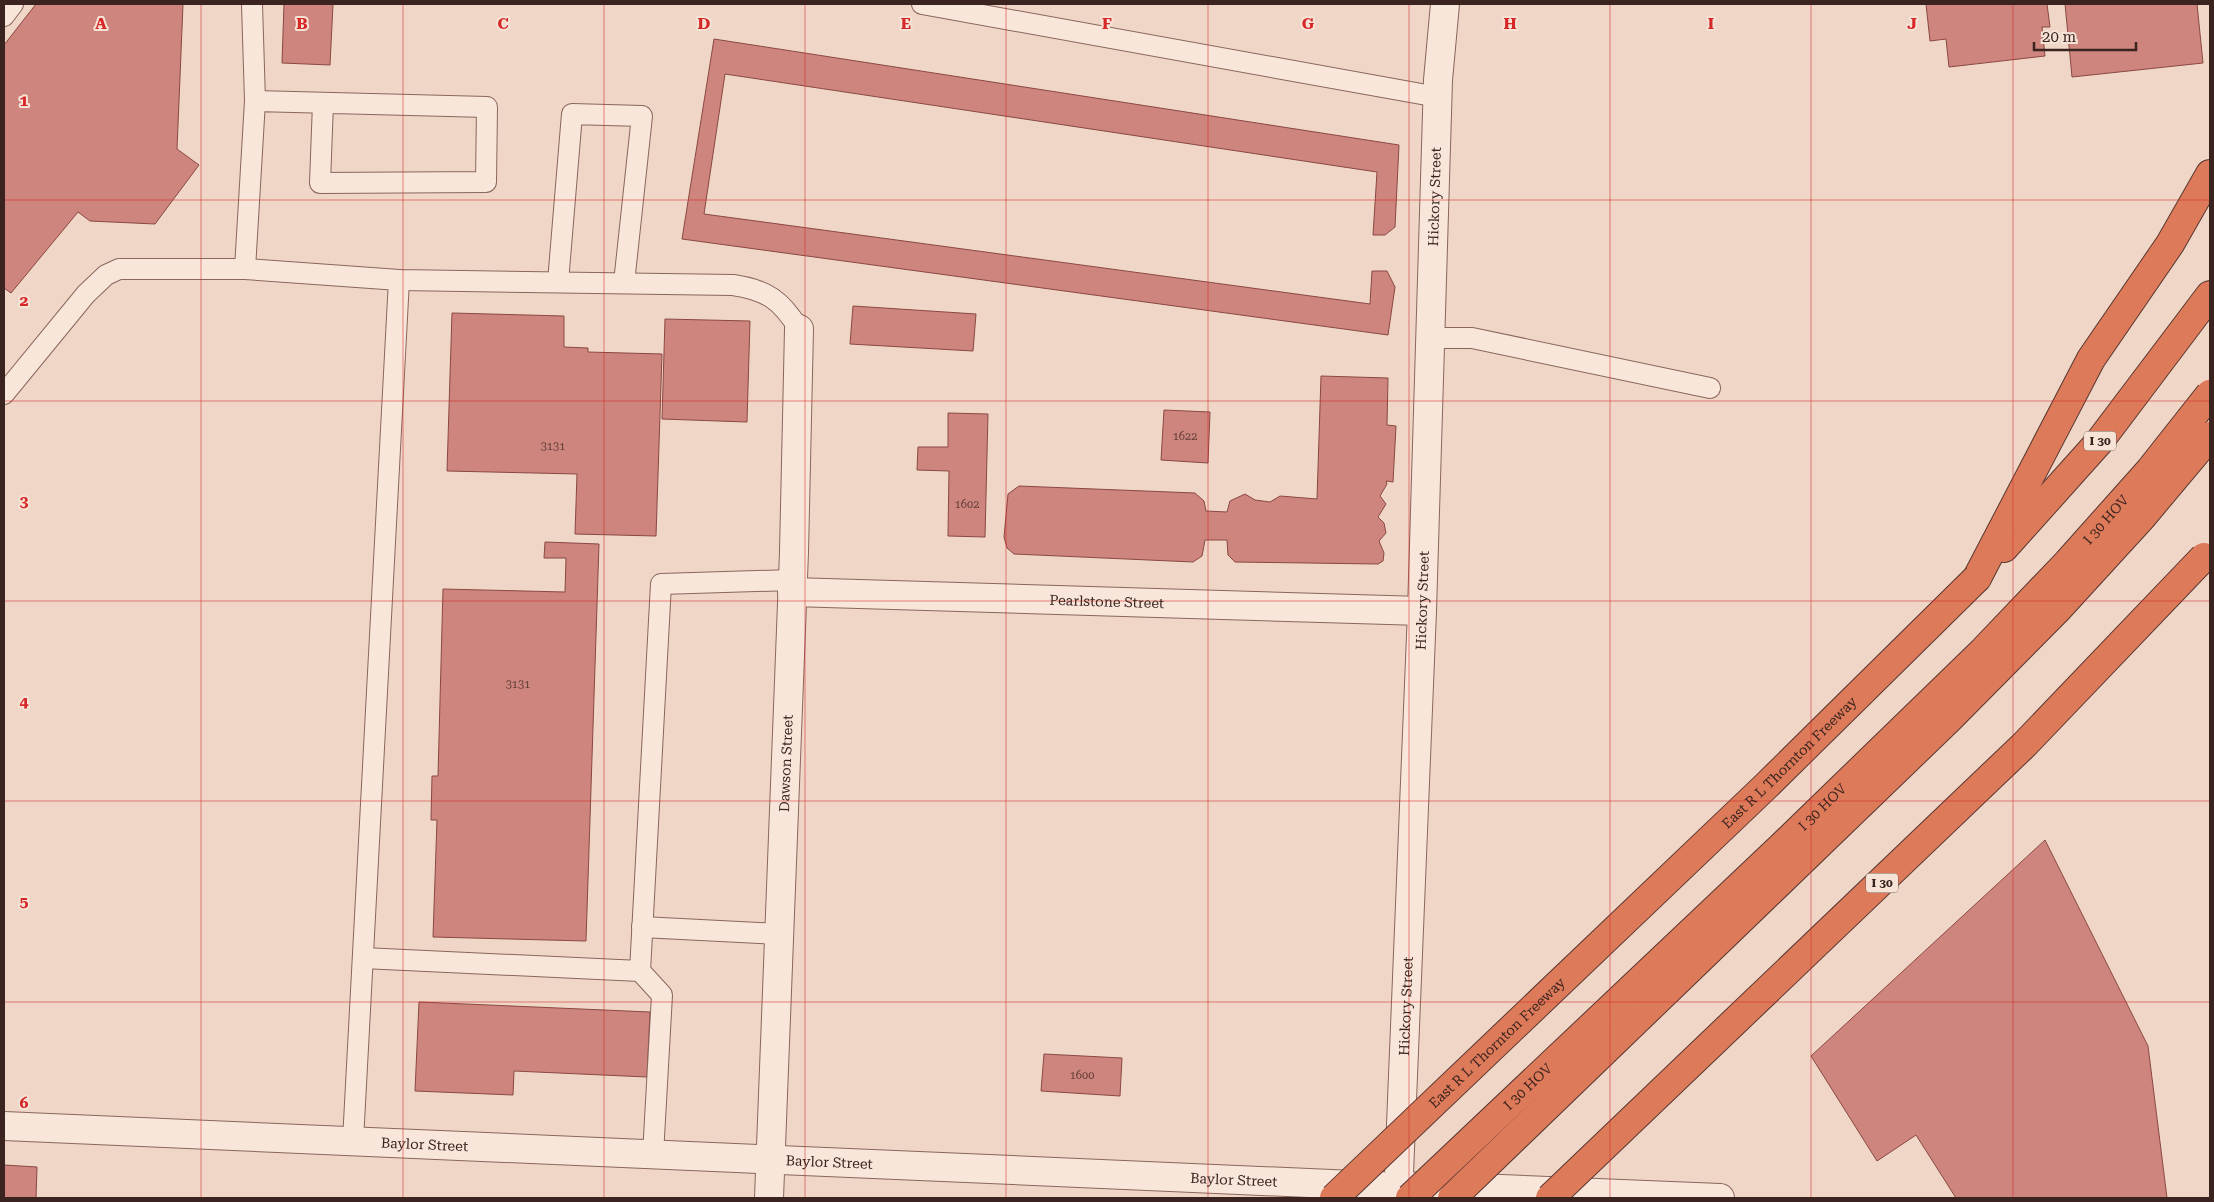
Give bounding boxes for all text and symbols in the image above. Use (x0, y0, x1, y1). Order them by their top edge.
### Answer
text: A (95, 14, 107, 33)
text: B (296, 14, 308, 33)
text: C (497, 14, 509, 33)
text: D (698, 14, 711, 33)
text: E (901, 14, 911, 33)
text: F (1102, 14, 1112, 33)
text: G (1302, 14, 1315, 33)
text: H (1503, 14, 1517, 33)
text: I (1708, 14, 1714, 33)
text: J (1907, 14, 1917, 33)
scale bar (2034, 20, 2136, 52)
text: 20 m (2042, 28, 2077, 46)
text: 1 (20, 91, 29, 110)
street label: Hickory Street (1425, 147, 1444, 246)
text: 2 (20, 291, 29, 310)
house number: 1622 (1173, 430, 1197, 443)
road number: I 30 (2084, 432, 2116, 451)
house number: 3131 (541, 440, 565, 453)
text: 3 (20, 492, 29, 511)
street label: I 30 HOV (2080, 492, 2132, 547)
house number: 1602 (955, 498, 979, 511)
street label: Hickory Street (1412, 551, 1432, 650)
street label: Pearlstone Street (1049, 592, 1164, 611)
house number: 3131 (506, 678, 530, 691)
text: 4 (20, 692, 29, 711)
street label: East R L Thornton Freeway (1719, 693, 1860, 832)
street label: Dawson Street (776, 714, 796, 812)
street label: I 30 HOV (1795, 780, 1849, 834)
road number: I 30 (1866, 874, 1898, 892)
text: 5 (20, 892, 29, 911)
street label: Hickory Street (1396, 956, 1416, 1056)
street label: East R L Thornton Freeway (1426, 974, 1569, 1111)
street label: I 30 HOV (1500, 1060, 1555, 1113)
house number: 1600 (1070, 1069, 1094, 1082)
text: 6 (20, 1093, 29, 1112)
street label: Baylor Street (381, 1134, 469, 1154)
street label: Baylor Street (785, 1152, 873, 1172)
street label: Baylor Street (1190, 1170, 1278, 1190)

